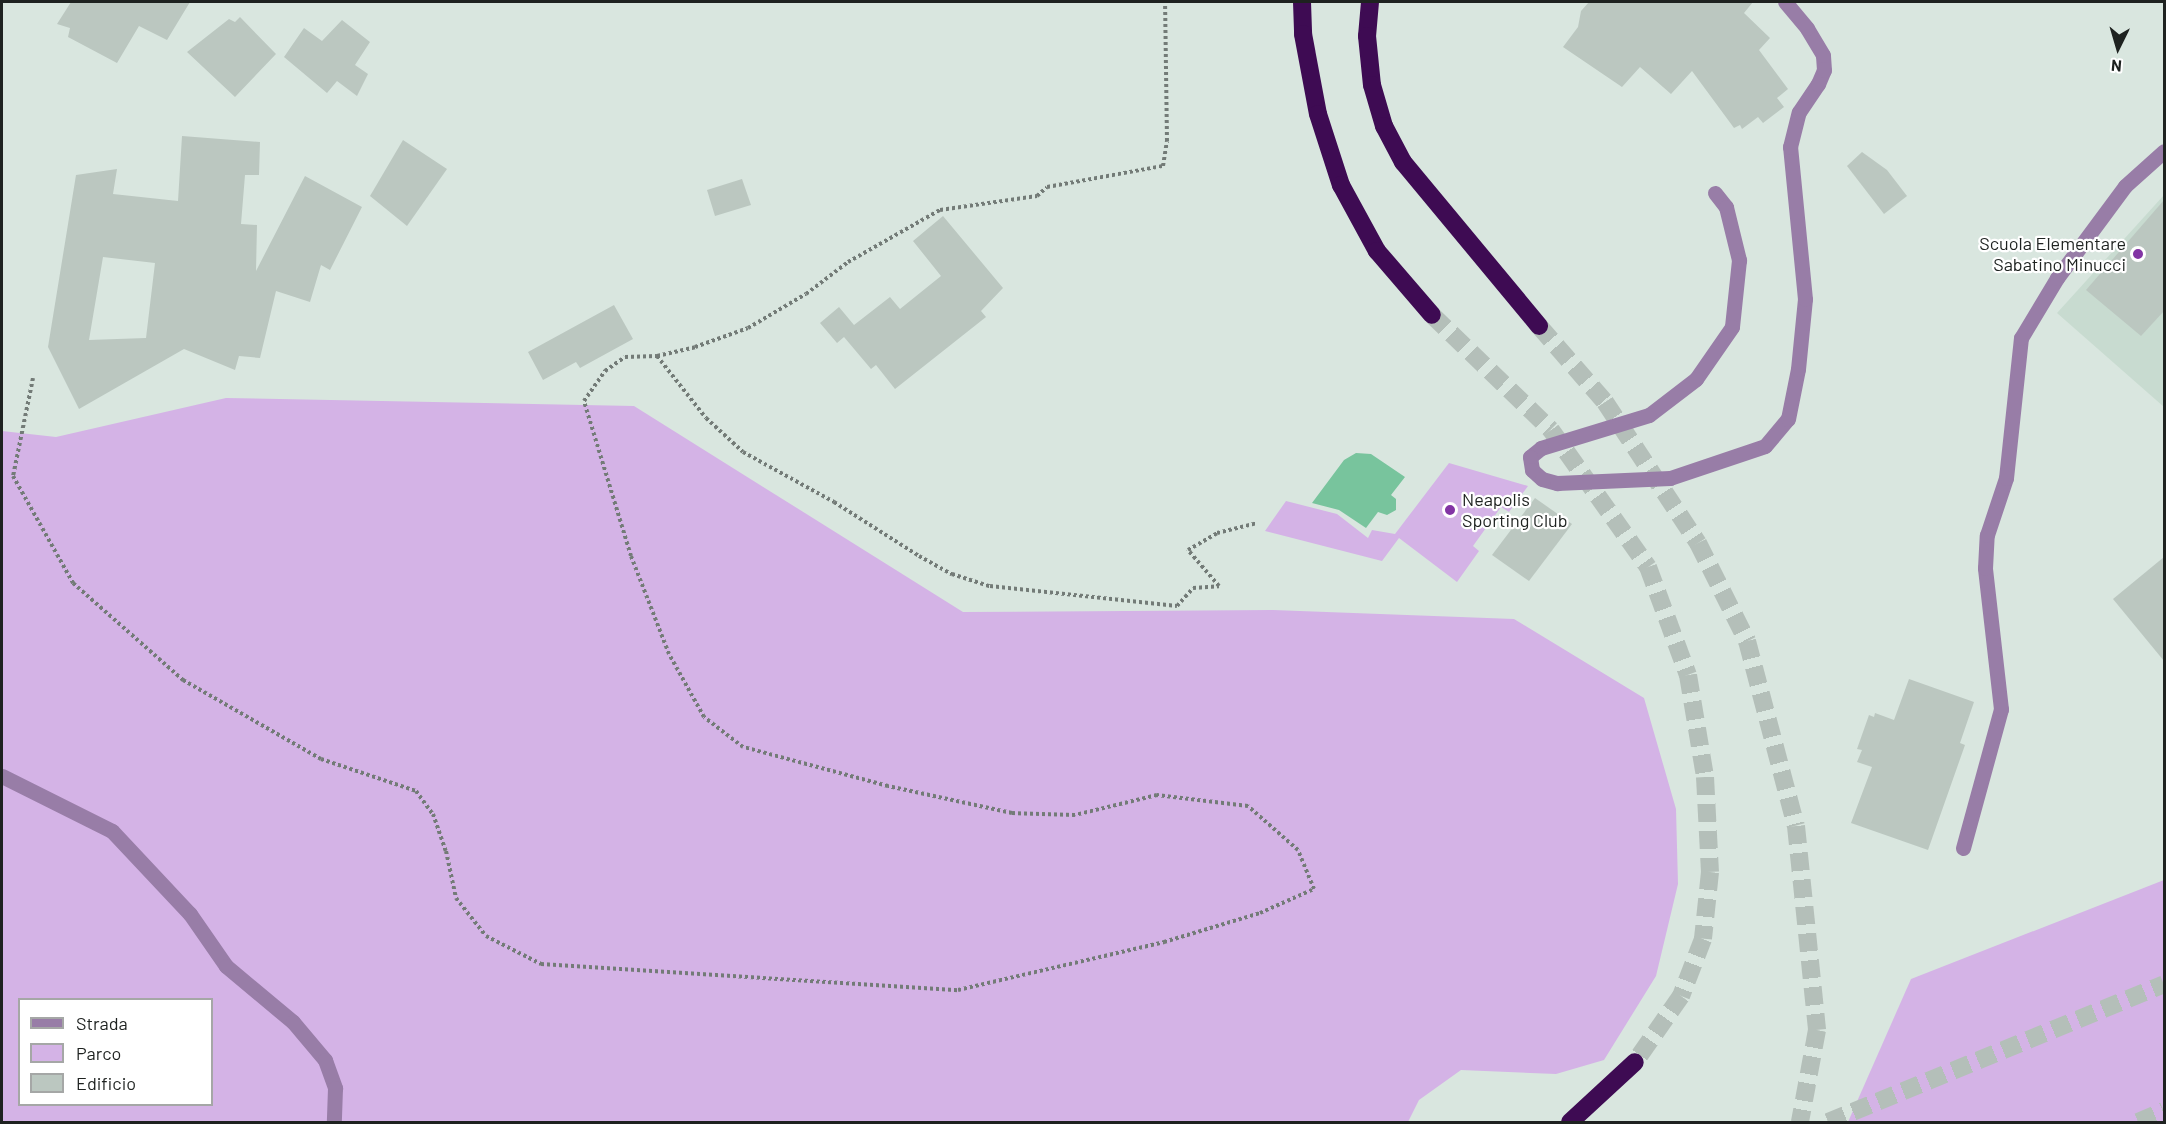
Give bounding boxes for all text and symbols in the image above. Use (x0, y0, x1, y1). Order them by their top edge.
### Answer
north arrow (2088, 18, 2148, 78)
text: N (2110, 57, 2123, 76)
place label: Scuola Elementare Sabatino Minucci (1979, 233, 2126, 276)
marker: Scuola Elementare Sabatino Minucci (2131, 247, 2145, 261)
place label: Neapolis Sporting Club (1462, 489, 1568, 532)
marker: Neapolis Sporting Club (1443, 503, 1457, 517)
legend (18, 998, 213, 1106)
text: Strada (76, 1012, 128, 1034)
text: Parco (76, 1042, 121, 1064)
text: Edificio (76, 1072, 136, 1094)

